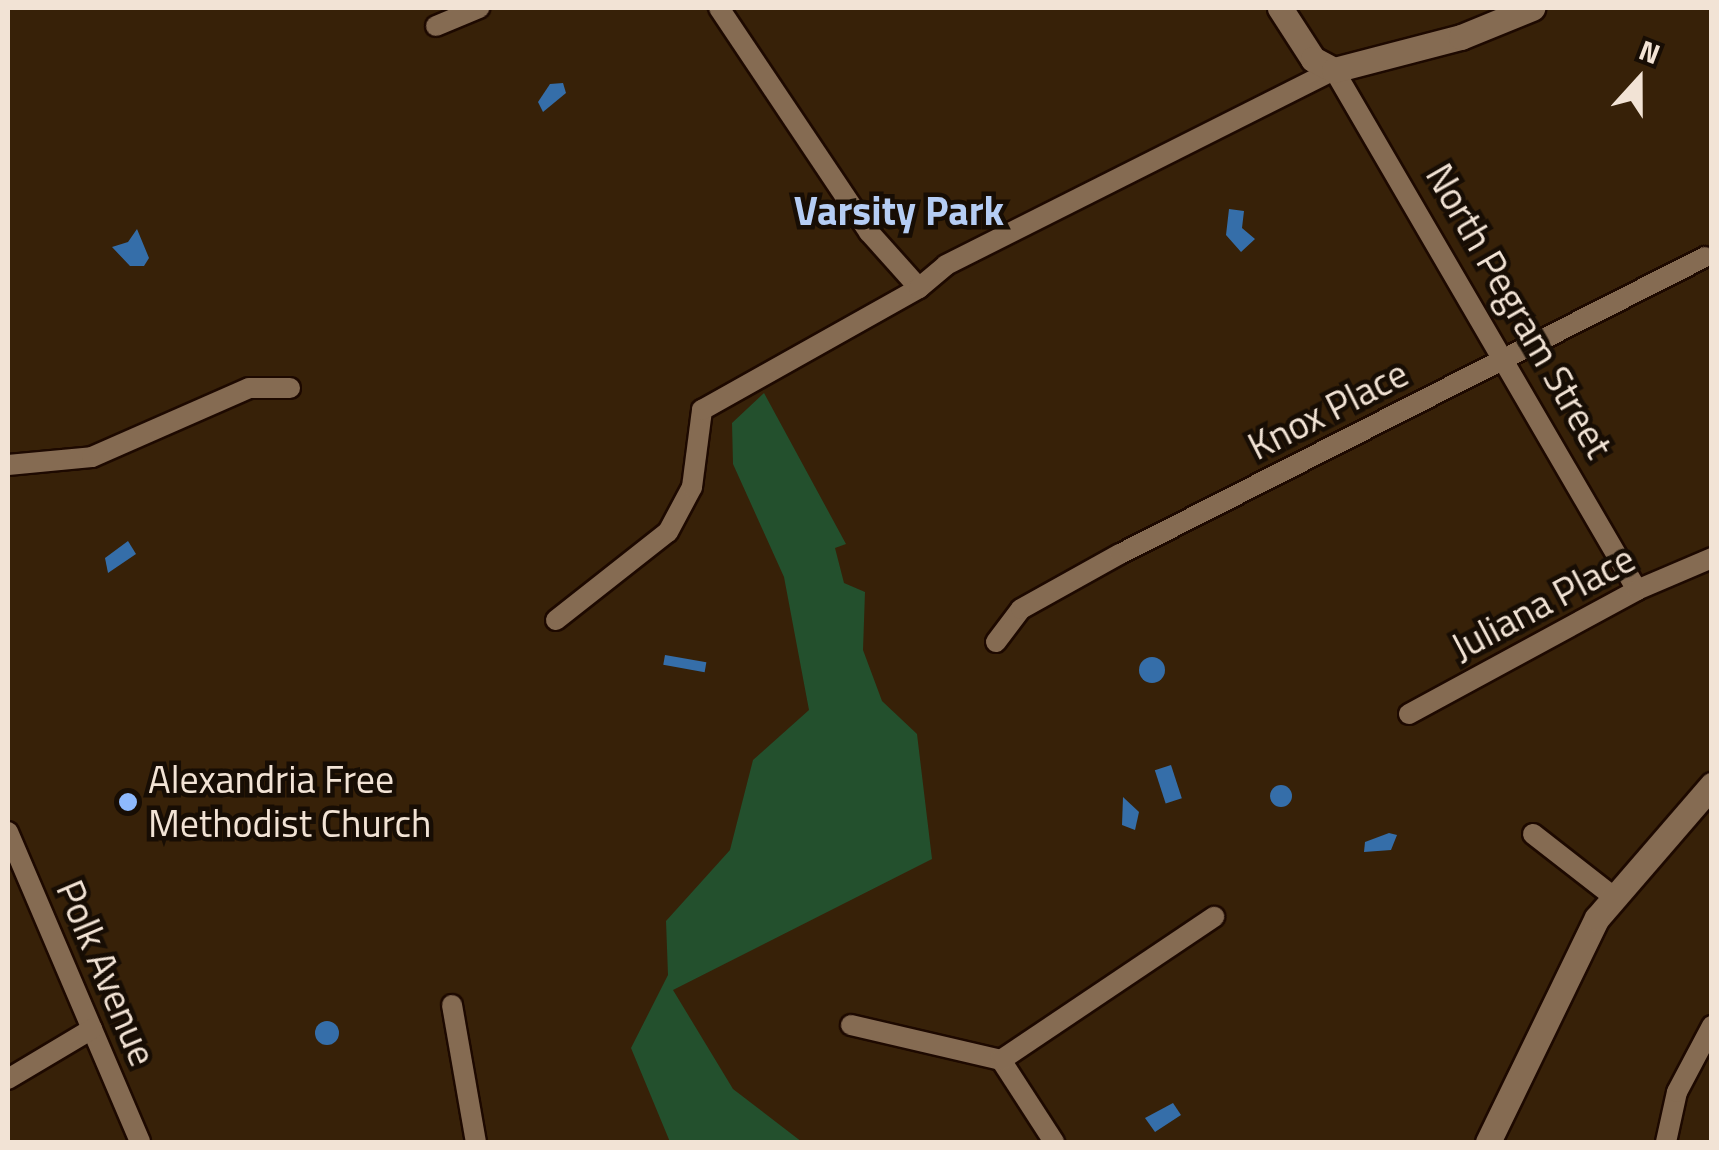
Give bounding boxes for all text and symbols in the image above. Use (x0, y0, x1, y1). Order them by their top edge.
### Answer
text: N (1633, 28, 1667, 75)
north arrow (1589, 30, 1689, 130)
street label: North Pegram Street (1416, 156, 1622, 466)
district label: Varsity Park (794, 187, 1004, 235)
street label: Knox Place (1241, 350, 1415, 470)
street label: Juliana Place (1444, 536, 1642, 670)
place label: Alexandria Free Methodist Church (148, 757, 431, 846)
marker: Alexandria Free Methodist Church (117, 791, 139, 813)
street label: Polk Avenue (47, 874, 165, 1072)

